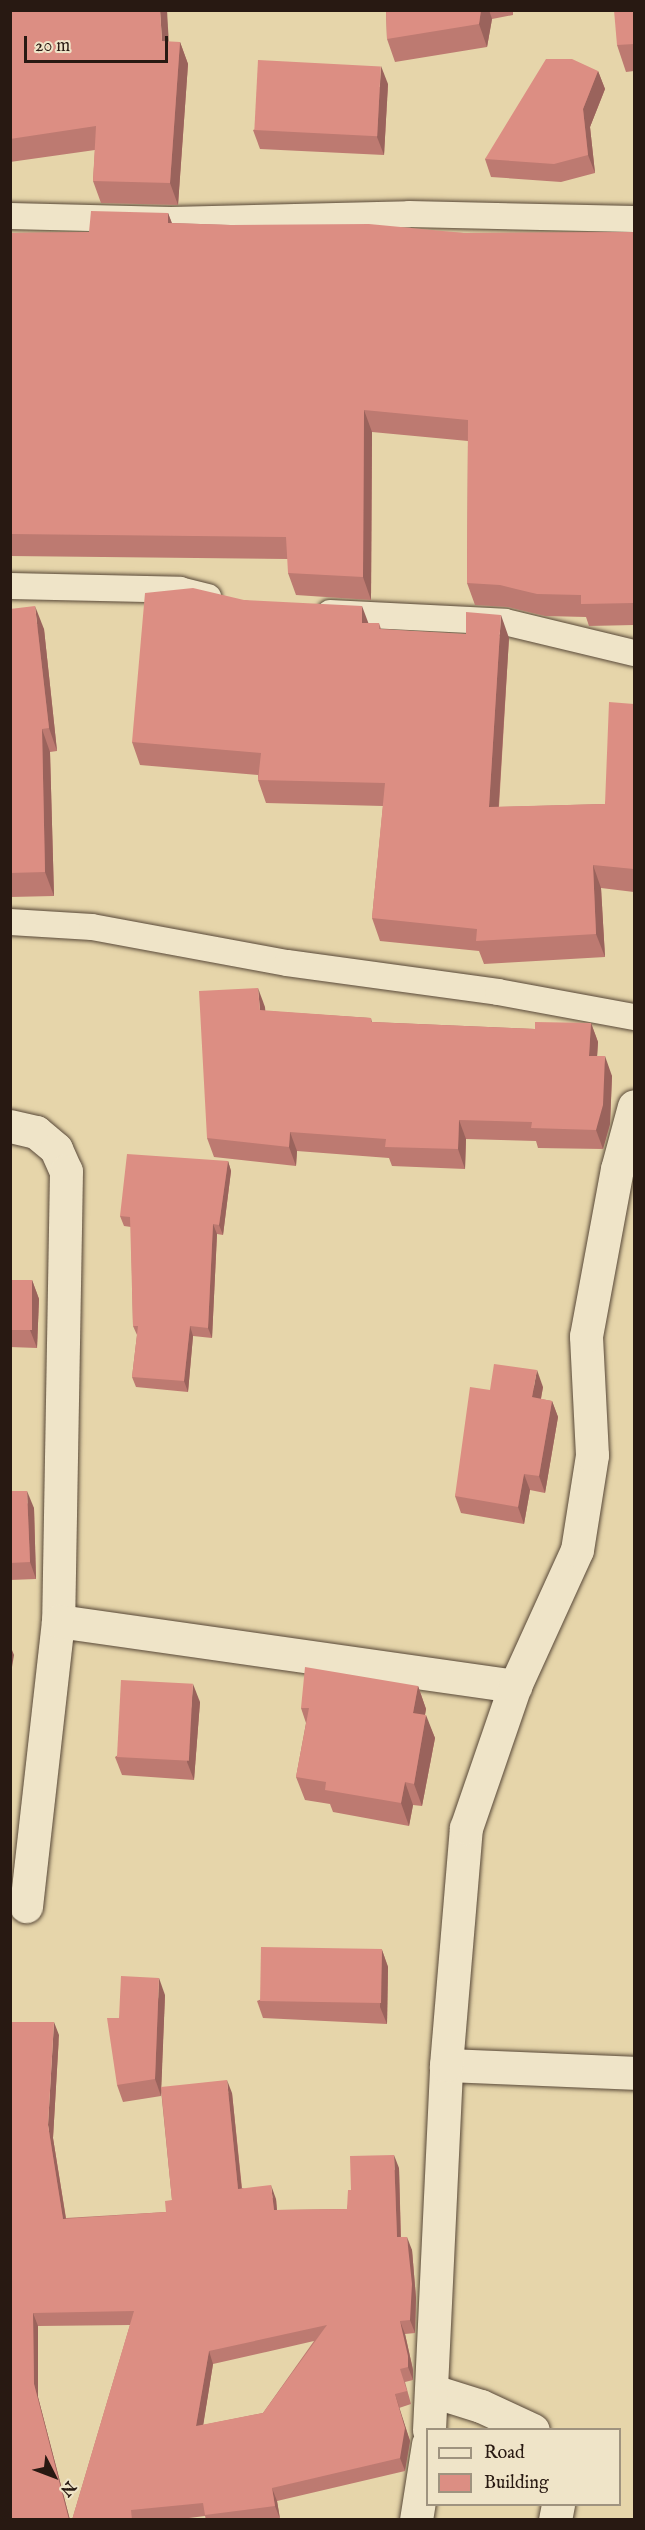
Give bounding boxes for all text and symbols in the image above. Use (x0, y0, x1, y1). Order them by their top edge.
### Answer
scale bar (27, 24, 171, 62)
text: 20 m (35, 35, 70, 58)
legend (426, 2428, 621, 2506)
text: Road (484, 2442, 525, 2465)
north arrow (24, 2446, 84, 2506)
text: Building (484, 2472, 549, 2495)
text: N (55, 2476, 79, 2500)

